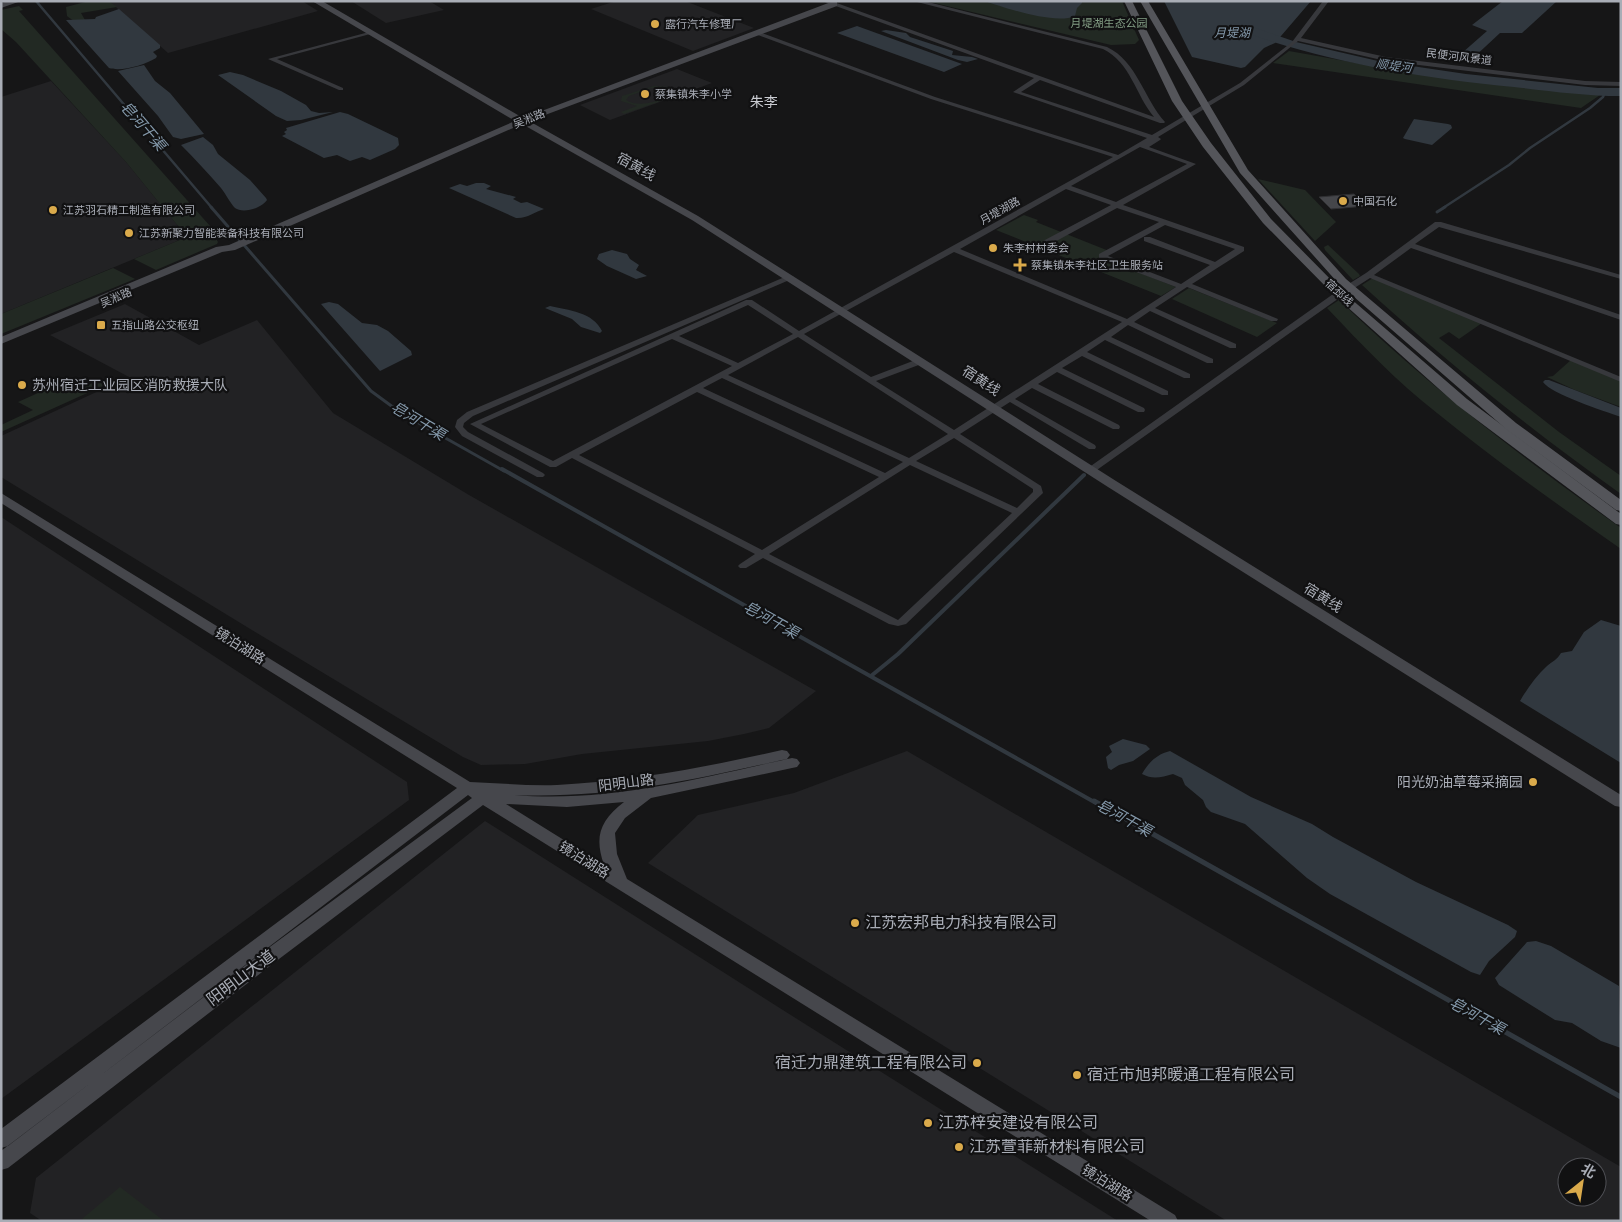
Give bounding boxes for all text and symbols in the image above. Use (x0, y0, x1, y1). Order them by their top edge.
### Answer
park label: 月堤湖生态公园 (1071, 16, 1148, 31)
place label: 露行汽车修理厂 (665, 17, 742, 32)
marker: 露行汽车修理厂 (649, 18, 661, 30)
water label: 月堤湖 (1214, 25, 1252, 41)
street label: 民便河风景道 (1425, 46, 1493, 68)
water label: 顺堤河 (1375, 56, 1415, 77)
place label: 蔡集镇朱李小学 (655, 87, 732, 102)
marker: 蔡集镇朱李小学 (639, 88, 651, 100)
district label: 朱李 (750, 93, 778, 112)
water label: 皂河干渠 (116, 97, 172, 157)
street label: 吴淞路 (511, 106, 547, 132)
street label: 宿黄线 (613, 149, 659, 185)
street label: 月堤湖路 (977, 194, 1023, 228)
place label: 中国石化 (1353, 194, 1397, 209)
marker: 中国石化 (1337, 195, 1349, 207)
place label: 江苏羽石精工制造有限公司 (63, 203, 195, 218)
marker: 江苏羽石精工制造有限公司 (47, 204, 59, 216)
place label: 江苏新聚力智能装备科技有限公司 (139, 226, 304, 241)
marker: 江苏新聚力智能装备科技有限公司 (123, 227, 135, 239)
place label: 朱李村村委会 (1003, 241, 1069, 256)
marker: 朱李村村委会 (987, 242, 999, 254)
marker: 蔡集镇朱李社区卫生服务站 (1013, 258, 1027, 272)
place label: 蔡集镇朱李社区卫生服务站 (1031, 258, 1163, 273)
street label: 宿邳线 (1322, 276, 1356, 310)
street label: 吴淞路 (98, 285, 134, 311)
place label: 五指山路公交枢纽 (111, 318, 199, 333)
marker: 五指山路公交枢纽 (95, 319, 107, 331)
street label: 宿黄线 (958, 362, 1004, 400)
place label: 苏州宿迁工业园区消防救援大队 (32, 376, 228, 395)
marker: 苏州宿迁工业园区消防救援大队 (16, 379, 28, 391)
water label: 皂河干渠 (387, 397, 451, 446)
street label: 宿黄线 (1300, 579, 1346, 617)
water label: 皂河干渠 (740, 597, 804, 644)
street label: 镜泊湖路 (211, 623, 269, 669)
street label: 阳明山路 (597, 770, 655, 796)
place label: 阳光奶油草莓采摘园 (1397, 773, 1523, 792)
marker: 阳光奶油草莓采摘园 (1527, 776, 1539, 788)
water label: 皂河干渠 (1093, 795, 1157, 842)
street label: 镜泊湖路 (555, 837, 613, 883)
place label: 江苏宏邦电力科技有限公司 (865, 912, 1057, 934)
marker: 江苏宏邦电力科技有限公司 (849, 917, 861, 929)
street label: 阳明山大道 (202, 945, 280, 1011)
water label: 皂河干渠 (1446, 993, 1510, 1040)
place label: 宿迁力鼎建筑工程有限公司 (775, 1052, 967, 1074)
marker: 宿迁力鼎建筑工程有限公司 (971, 1057, 983, 1069)
place label: 宿迁市旭邦暖通工程有限公司 (1087, 1064, 1295, 1086)
marker: 宿迁市旭邦暖通工程有限公司 (1071, 1069, 1083, 1081)
place label: 江苏梓安建设有限公司 (938, 1112, 1098, 1134)
marker: 江苏梓安建设有限公司 (922, 1117, 934, 1129)
place label: 江苏萱菲新材料有限公司 (969, 1136, 1145, 1158)
marker: 江苏萱菲新材料有限公司 (953, 1141, 965, 1153)
north arrow (1557, 1157, 1607, 1207)
text: 北 (1577, 1159, 1599, 1183)
street label: 镜泊湖路 (1078, 1160, 1136, 1206)

